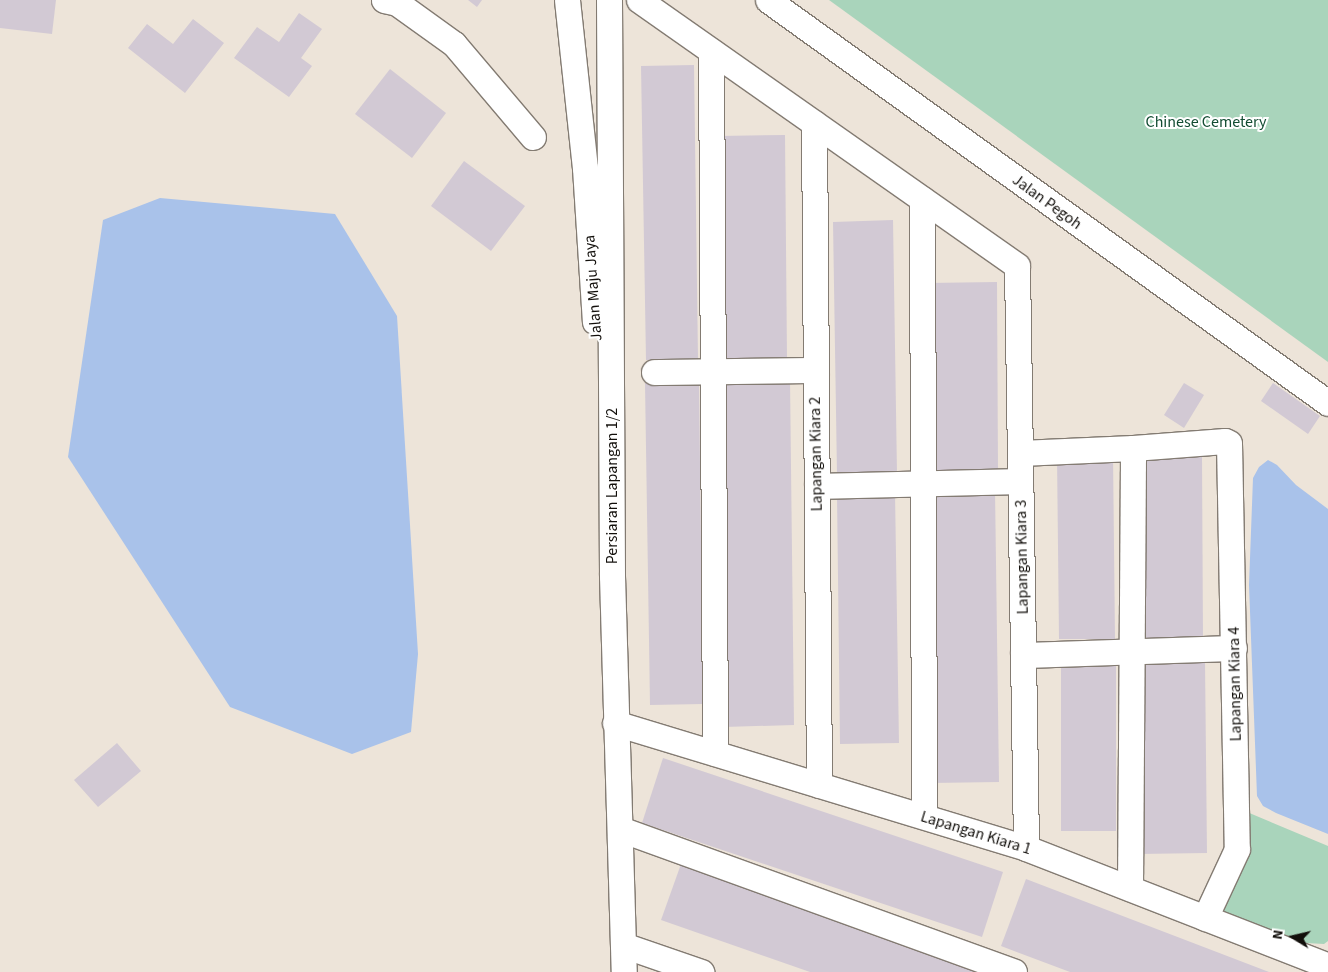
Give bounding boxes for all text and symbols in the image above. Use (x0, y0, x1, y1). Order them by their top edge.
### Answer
park label: Chinese Cemetery (1146, 112, 1266, 132)
street label: Jalan Pegoh (1008, 170, 1086, 234)
street label: Jalan Maju Jaya (580, 234, 606, 342)
street label: Lapangan Kiara 2 (805, 396, 827, 512)
street label: Persiaran Lapangan 1/2 (602, 408, 622, 564)
street label: Lapangan Kiara 3 (1011, 499, 1033, 615)
street label: Lapangan Kiara 4 (1224, 626, 1246, 742)
street label: Lapangan Kiara 1 (918, 807, 1034, 859)
north arrow (1268, 912, 1318, 962)
text: N (1268, 928, 1289, 941)

